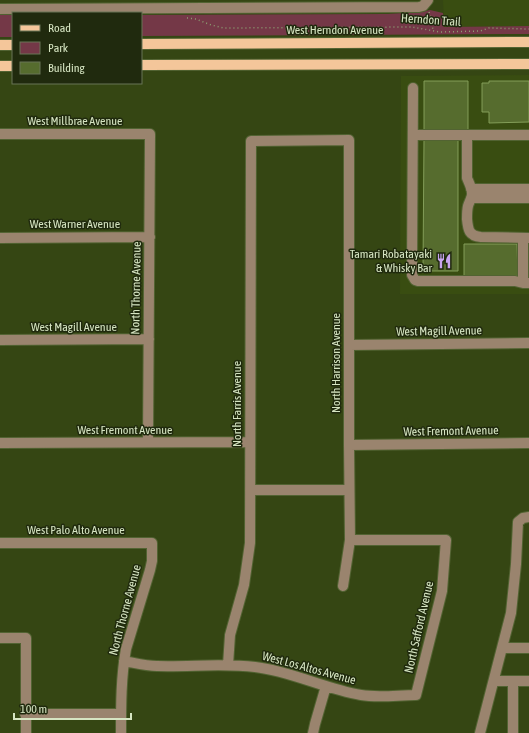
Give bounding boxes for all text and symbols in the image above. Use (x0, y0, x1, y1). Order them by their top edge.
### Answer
street label: Herndon Trail (401, 11, 462, 29)
legend (12, 12, 142, 84)
text: Road (48, 21, 71, 35)
street label: West Herndon Avenue (287, 23, 383, 37)
text: Park (48, 41, 69, 55)
text: Building (48, 61, 86, 75)
street label: West Millbrae Avenue (27, 114, 123, 128)
street label: West Warner Avenue (30, 217, 120, 231)
street label: North Thorne Avenue (128, 241, 144, 335)
place label: Tamari Robatayaki & Whisky Bar (350, 247, 432, 275)
restaurant icon: Tamari Robatayaki & Whisky Bar (435, 252, 453, 270)
street label: North Harrison Avenue (329, 313, 343, 413)
street label: West Magill Avenue (31, 320, 117, 334)
street label: West Magill Avenue (396, 323, 482, 339)
street label: North Farris Avenue (230, 361, 244, 447)
street label: West Fremont Avenue (77, 423, 173, 437)
street label: West Fremont Avenue (403, 423, 499, 439)
street label: West Palo Alto Avenue (27, 523, 125, 537)
street label: North Thorne Avenue (106, 563, 144, 657)
street label: North Safford Avenue (402, 580, 436, 674)
street label: West Los Altos Avenue (261, 649, 357, 687)
scale bar (14, 695, 131, 721)
text: 100 m (20, 702, 47, 716)

